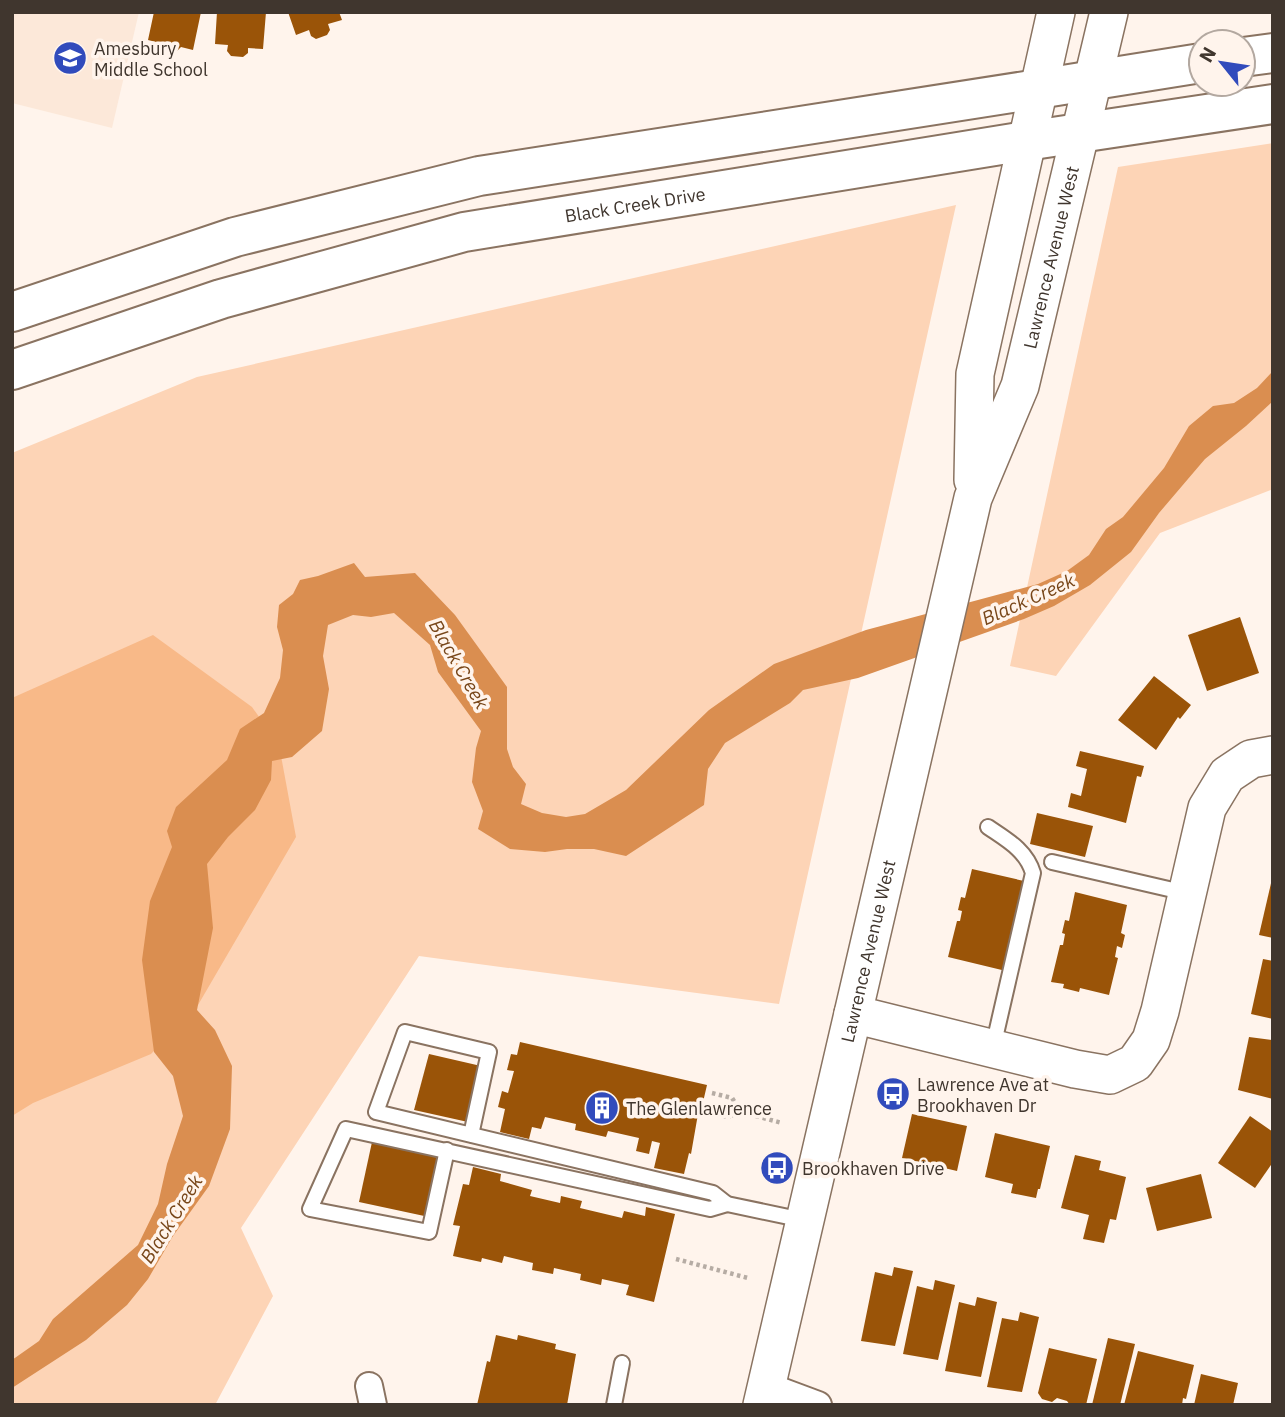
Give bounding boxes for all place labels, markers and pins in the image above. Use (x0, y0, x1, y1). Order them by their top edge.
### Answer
place label: Amesbury Middle School (94, 37, 208, 81)
school or university icon: Amesbury Middle School (51, 39, 89, 77)
place label: Lawrence Ave at Brookhaven Dr (917, 1073, 1049, 1117)
bus stop icon: Lawrence Ave at Brookhaven Dr (874, 1075, 912, 1113)
building icon: The Glenlawrence (583, 1089, 621, 1127)
place label: The Glenlawrence (626, 1097, 772, 1120)
bus stop icon: Brookhaven Drive (758, 1149, 796, 1187)
place label: Brookhaven Drive (802, 1157, 945, 1180)

